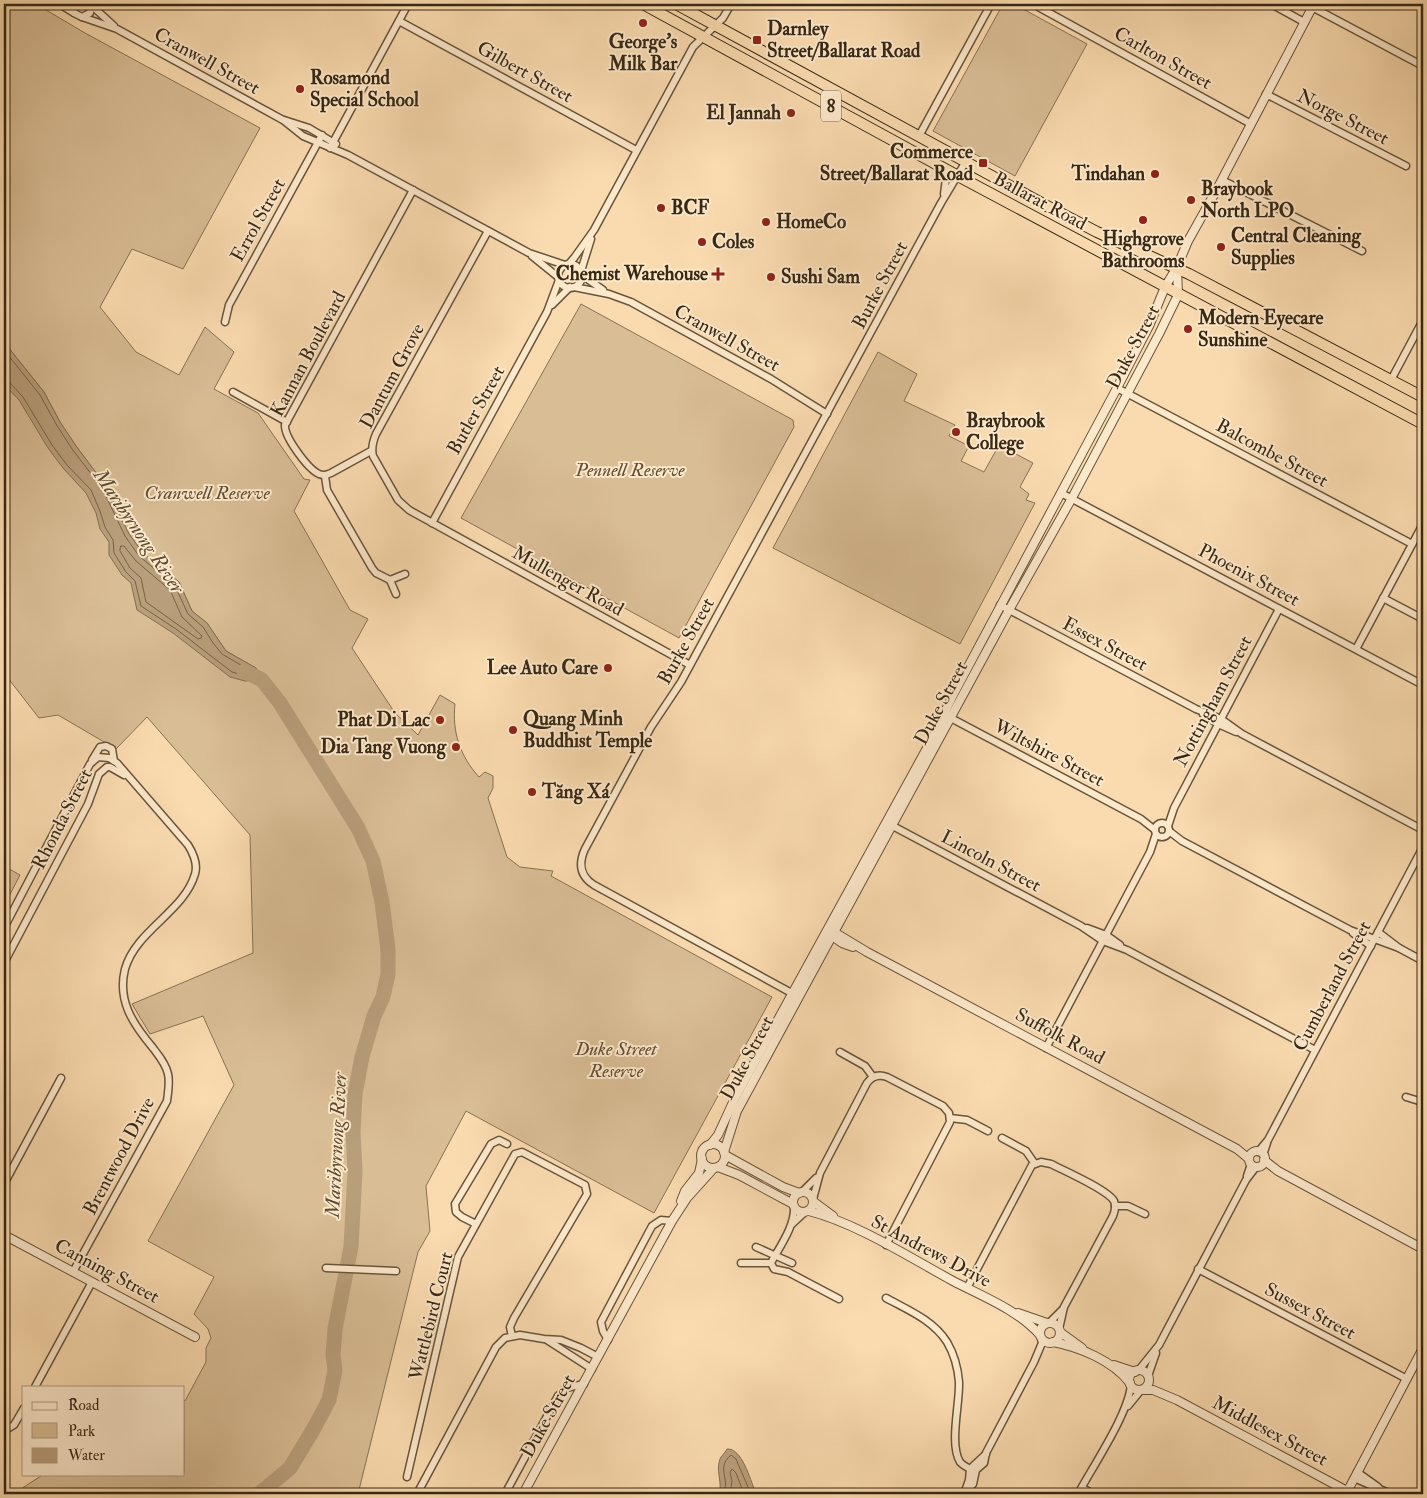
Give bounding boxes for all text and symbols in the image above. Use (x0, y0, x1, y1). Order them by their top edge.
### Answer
marker: George's Milk Bar (637, 17, 649, 29)
place label: Darnley Street/Ballarat Road (767, 17, 921, 63)
street label: Carlton Street (1110, 21, 1216, 95)
street label: Cranwell Street (150, 22, 264, 100)
place label: George's Milk Bar (608, 30, 678, 76)
marker: Darnley Street/Ballarat Road (751, 34, 763, 46)
street label: Gilbert Street (473, 36, 577, 108)
place label: Rosamond Special School (310, 66, 419, 113)
marker: Rosamond Special School (294, 83, 306, 95)
street label: Norge Street (1293, 84, 1393, 150)
road number: 8 (821, 90, 841, 122)
place label: El Jannah (706, 101, 781, 125)
marker: El Jannah (785, 107, 797, 119)
place label: Commerce Street/Ballarat Road (820, 140, 974, 186)
marker: Commerce Street/Ballarat Road (977, 157, 989, 169)
place label: Tindahan (1071, 162, 1145, 186)
street label: Ballarat Road (989, 166, 1091, 236)
marker: Tindahan (1149, 168, 1161, 180)
street label: Errol Street (225, 174, 291, 266)
place label: Braybook North LPO (1200, 177, 1294, 223)
marker: Braybook North LPO (1185, 194, 1197, 206)
place label: BCF (671, 196, 709, 220)
marker: BCF (655, 202, 667, 214)
place label: HomeCo (776, 210, 846, 234)
marker: Highgrove Bathrooms (1137, 214, 1149, 226)
marker: HomeCo (760, 216, 772, 228)
place label: Central Cleaning Supplies (1231, 224, 1362, 271)
place label: Highgrove Bathrooms (1102, 227, 1185, 273)
place label: Coles (712, 230, 755, 254)
marker: Coles (696, 236, 708, 248)
street label: Burke Street (847, 237, 913, 333)
marker: Central Cleaning Supplies (1215, 241, 1227, 253)
place label: Chemist Warehouse (556, 262, 708, 286)
place label: Sushi Sam (781, 265, 860, 289)
marker: Chemist Warehouse (712, 268, 724, 280)
marker: Sushi Sam (765, 271, 777, 283)
street label: Kannan Boulevard (265, 287, 351, 421)
street label: Cranwell Street (670, 299, 784, 377)
street label: Duke Street (1101, 301, 1165, 393)
place label: Modern Eyecare Sunshine (1197, 306, 1323, 352)
street label: Dantum Grove (354, 319, 430, 433)
marker: Modern Eyecare Sunshine (1182, 323, 1194, 335)
street label: Butler Street (442, 361, 510, 459)
place label: Braybrook College (966, 409, 1046, 456)
street label: Balcombe Street (1212, 413, 1332, 493)
marker: Braybrook College (950, 426, 962, 438)
park label: Pennell Reserve (574, 458, 685, 482)
water label: Maribyrnong River (87, 463, 191, 599)
park label: Cranwell Reserve (144, 481, 270, 505)
street label: Phoenix Street (1194, 538, 1304, 612)
street label: Mullenger Road (508, 541, 628, 622)
street label: Burke Street (652, 593, 720, 689)
street label: Essex Street (1058, 612, 1152, 676)
street label: Nottingham Street (1168, 632, 1258, 770)
place label: Lee Auto Care (487, 656, 598, 680)
street label: Duke Street (909, 657, 973, 749)
marker: Lee Auto Care (602, 662, 614, 674)
place label: Quang Minh Buddhist Temple (523, 707, 652, 754)
place label: Phat Di Lac (337, 708, 430, 732)
street label: Wiltshire Street (989, 713, 1108, 792)
marker: Phat Di Lac (434, 714, 446, 726)
marker: Quang Minh Buddhist Temple (507, 724, 519, 736)
place label: Dia Tang Vuong (320, 735, 447, 760)
marker: Dia Tang Vuong (450, 741, 462, 753)
street label: Rhonda Street (26, 765, 98, 873)
place label: Tăng Xá (541, 780, 611, 805)
marker: Tăng Xá (526, 786, 538, 798)
street label: Lincoln Street (937, 825, 1045, 897)
street label: Cumberland Street (1288, 917, 1376, 1055)
street label: Suffolk Road (1011, 1002, 1109, 1070)
street label: Duke Street (715, 1012, 779, 1104)
park label: Duke Street Reserve (574, 1037, 658, 1083)
water label: Maribyrnong River (320, 1070, 352, 1219)
street label: Brentwood Drive (78, 1093, 160, 1219)
street label: St Andrews Drive (867, 1209, 995, 1293)
street label: Canning Street (50, 1233, 164, 1309)
street label: Wattlebird Court (403, 1249, 459, 1384)
street label: Sussex Street (1260, 1277, 1360, 1345)
street label: Duke Street (515, 1370, 581, 1462)
legend (22, 1386, 185, 1476)
street label: Middlesex Street (1208, 1390, 1332, 1472)
text: Road (68, 1396, 100, 1415)
text: Park (68, 1422, 95, 1441)
text: Water (67, 1446, 105, 1465)

